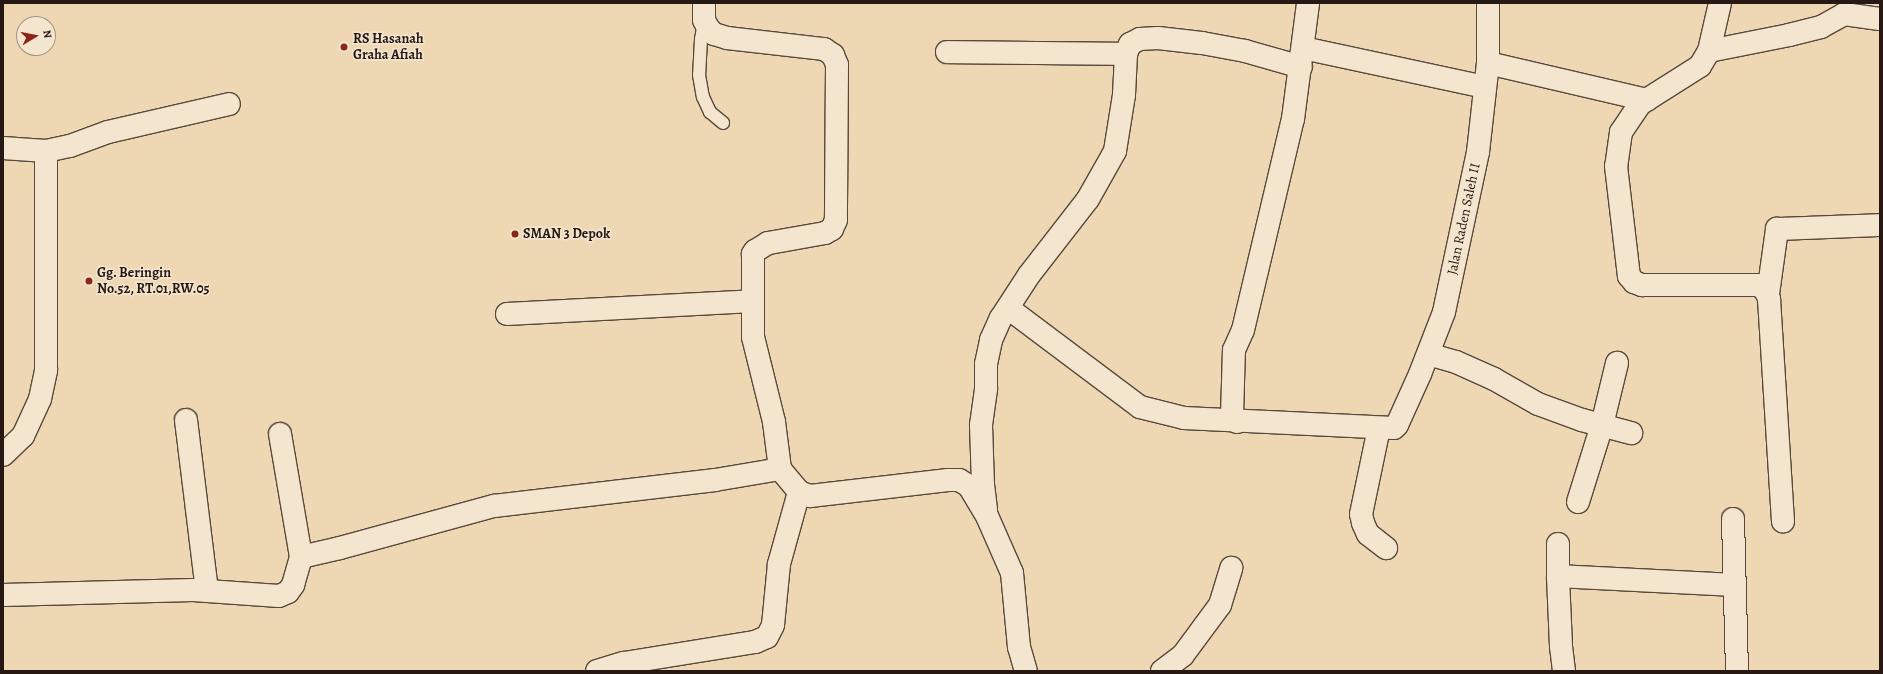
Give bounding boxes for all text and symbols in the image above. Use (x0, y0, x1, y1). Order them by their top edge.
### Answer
north arrow (16, 16, 56, 56)
text: N (39, 29, 55, 39)
place label: RS Hasanah Graha Afiah (353, 31, 424, 64)
marker: RS Hasanah Graha Afiah (338, 41, 350, 53)
street label: Jalan Raden Saleh II (1444, 162, 1484, 276)
place label: SMAN 3 Depok (523, 226, 610, 242)
marker: SMAN 3 Depok (510, 229, 520, 239)
place label: Gg. Beringin No.52, RT.01,RW.05 (97, 265, 210, 298)
marker: Gg. Beringin No.52, RT.01,RW.05 (84, 276, 94, 286)

